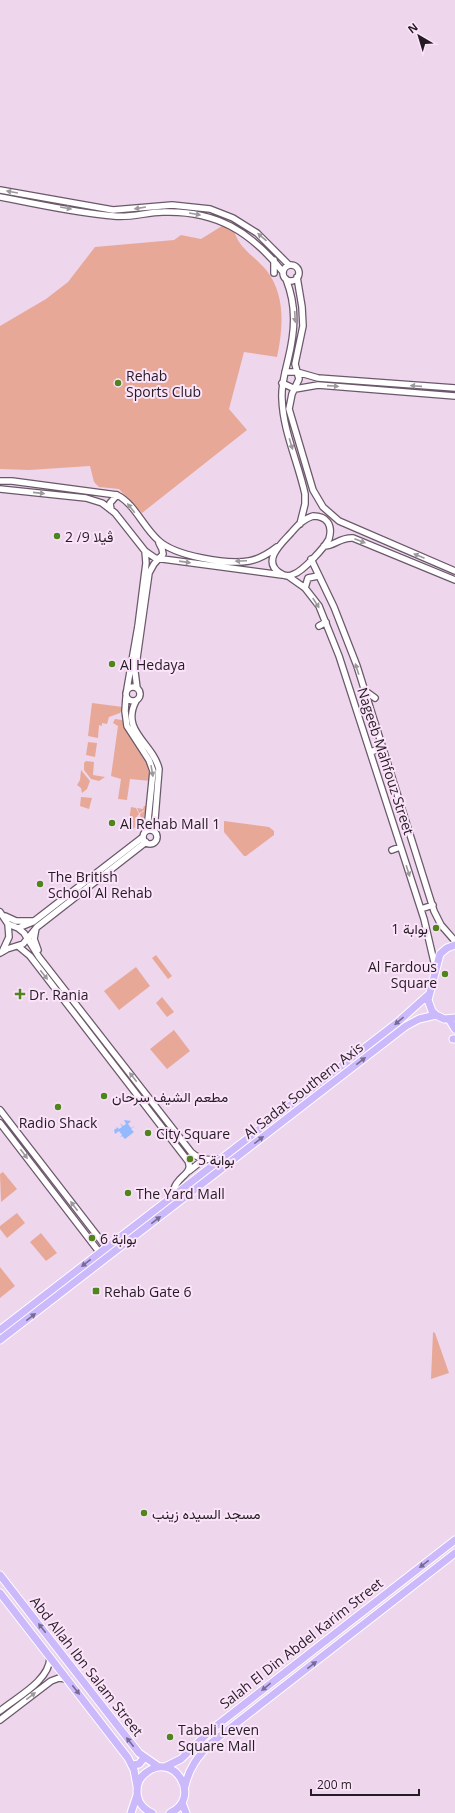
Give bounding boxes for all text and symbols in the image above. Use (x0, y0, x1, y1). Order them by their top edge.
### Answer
north arrow (399, 16, 439, 56)
text: N (404, 19, 421, 36)
one-way arrow (6, 189, 18, 195)
one-way arrow (134, 205, 146, 211)
one-way arrow (60, 206, 72, 212)
one-way arrow (189, 211, 201, 217)
one-way arrow (257, 233, 267, 242)
one-way arrow (291, 310, 298, 323)
place label: Rehab Sports Club (126, 366, 201, 401)
marker: Rehab Sports Club (113, 378, 123, 388)
one-way arrow (410, 382, 422, 389)
one-way arrow (327, 383, 339, 390)
one-way arrow (288, 438, 294, 450)
one-way arrow (33, 490, 45, 496)
one-way arrow (127, 502, 136, 513)
place label: ڤيلا 9/ 2 (65, 527, 113, 546)
marker: ڤيلا 9/ 2 (52, 531, 62, 541)
one-way arrow (355, 539, 367, 545)
one-way arrow (413, 553, 424, 559)
one-way arrow (235, 558, 247, 565)
one-way arrow (179, 559, 191, 565)
one-way arrow (312, 597, 320, 608)
place label: Al Hedaya (120, 655, 185, 674)
marker: Al Hedaya (107, 659, 117, 669)
one-way arrow (354, 662, 360, 674)
street label: Nageeb Mahfouz Street (353, 685, 419, 837)
one-way arrow (150, 764, 156, 777)
place label: Al Rehab Mall 1 (120, 814, 220, 833)
marker: Al Rehab Mall 1 (107, 818, 117, 828)
one-way arrow (405, 865, 411, 877)
place label: The British School Al Rehab (48, 867, 152, 902)
marker: The British School Al Rehab (35, 879, 45, 889)
place label: بوابة 1 (391, 919, 428, 938)
marker: بوابة 1 (431, 923, 441, 933)
place label: Al Fardous Square (368, 957, 437, 992)
marker: Al Fardous Square (440, 969, 450, 979)
one-way arrow (39, 970, 48, 981)
place label: Dr. Rania (29, 985, 89, 1004)
marker: Dr. Rania (14, 988, 26, 1000)
one-way arrow (394, 1016, 405, 1025)
street label: Al Sadat Southern Axis (239, 1037, 367, 1143)
one-way arrow (356, 1056, 367, 1065)
one-way arrow (128, 1071, 137, 1082)
place label: مطعم الشيف سرحان (112, 1087, 228, 1106)
marker: مطعم الشيف سرحان (99, 1091, 109, 1101)
marker: Radio Shack (53, 1102, 63, 1112)
place label: Radio Shack (19, 1113, 98, 1132)
place label: City Square (156, 1124, 230, 1143)
marker: City Square (143, 1128, 153, 1138)
one-way arrow (253, 1136, 264, 1145)
one-way arrow (19, 1148, 28, 1159)
place label: بوابة 5 (198, 1150, 235, 1169)
marker: بوابة 5 (185, 1154, 195, 1164)
place label: The Yard Mall (136, 1184, 225, 1203)
marker: The Yard Mall (123, 1188, 133, 1198)
one-way arrow (70, 1200, 78, 1211)
one-way arrow (150, 1216, 161, 1224)
place label: بوابة 6 (100, 1229, 137, 1248)
marker: بوابة 6 (87, 1233, 97, 1243)
one-way arrow (81, 1259, 92, 1268)
place label: Rehab Gate 6 (104, 1282, 192, 1301)
marker: Rehab Gate 6 (91, 1286, 101, 1296)
one-way arrow (25, 1312, 36, 1321)
place label: مسجد السيده زينب (152, 1504, 261, 1523)
marker: مسجد السيده زينب (139, 1508, 149, 1518)
one-way arrow (419, 1560, 430, 1568)
street label: Salah El Din Abdel Karim Street (215, 1573, 387, 1713)
street label: Abd Allah Ibn Salam Street (26, 1592, 148, 1740)
one-way arrow (37, 1623, 46, 1634)
one-way arrow (306, 1660, 317, 1669)
one-way arrow (261, 1682, 272, 1691)
one-way arrow (71, 1685, 80, 1696)
one-way arrow (25, 1692, 36, 1700)
place label: Tabali Leven Square Mall (178, 1720, 259, 1755)
marker: Tabali Leven Square Mall (165, 1732, 175, 1742)
one-way arrow (126, 1737, 134, 1748)
scale bar (311, 1771, 419, 1797)
text: 200 m (317, 1776, 352, 1793)

